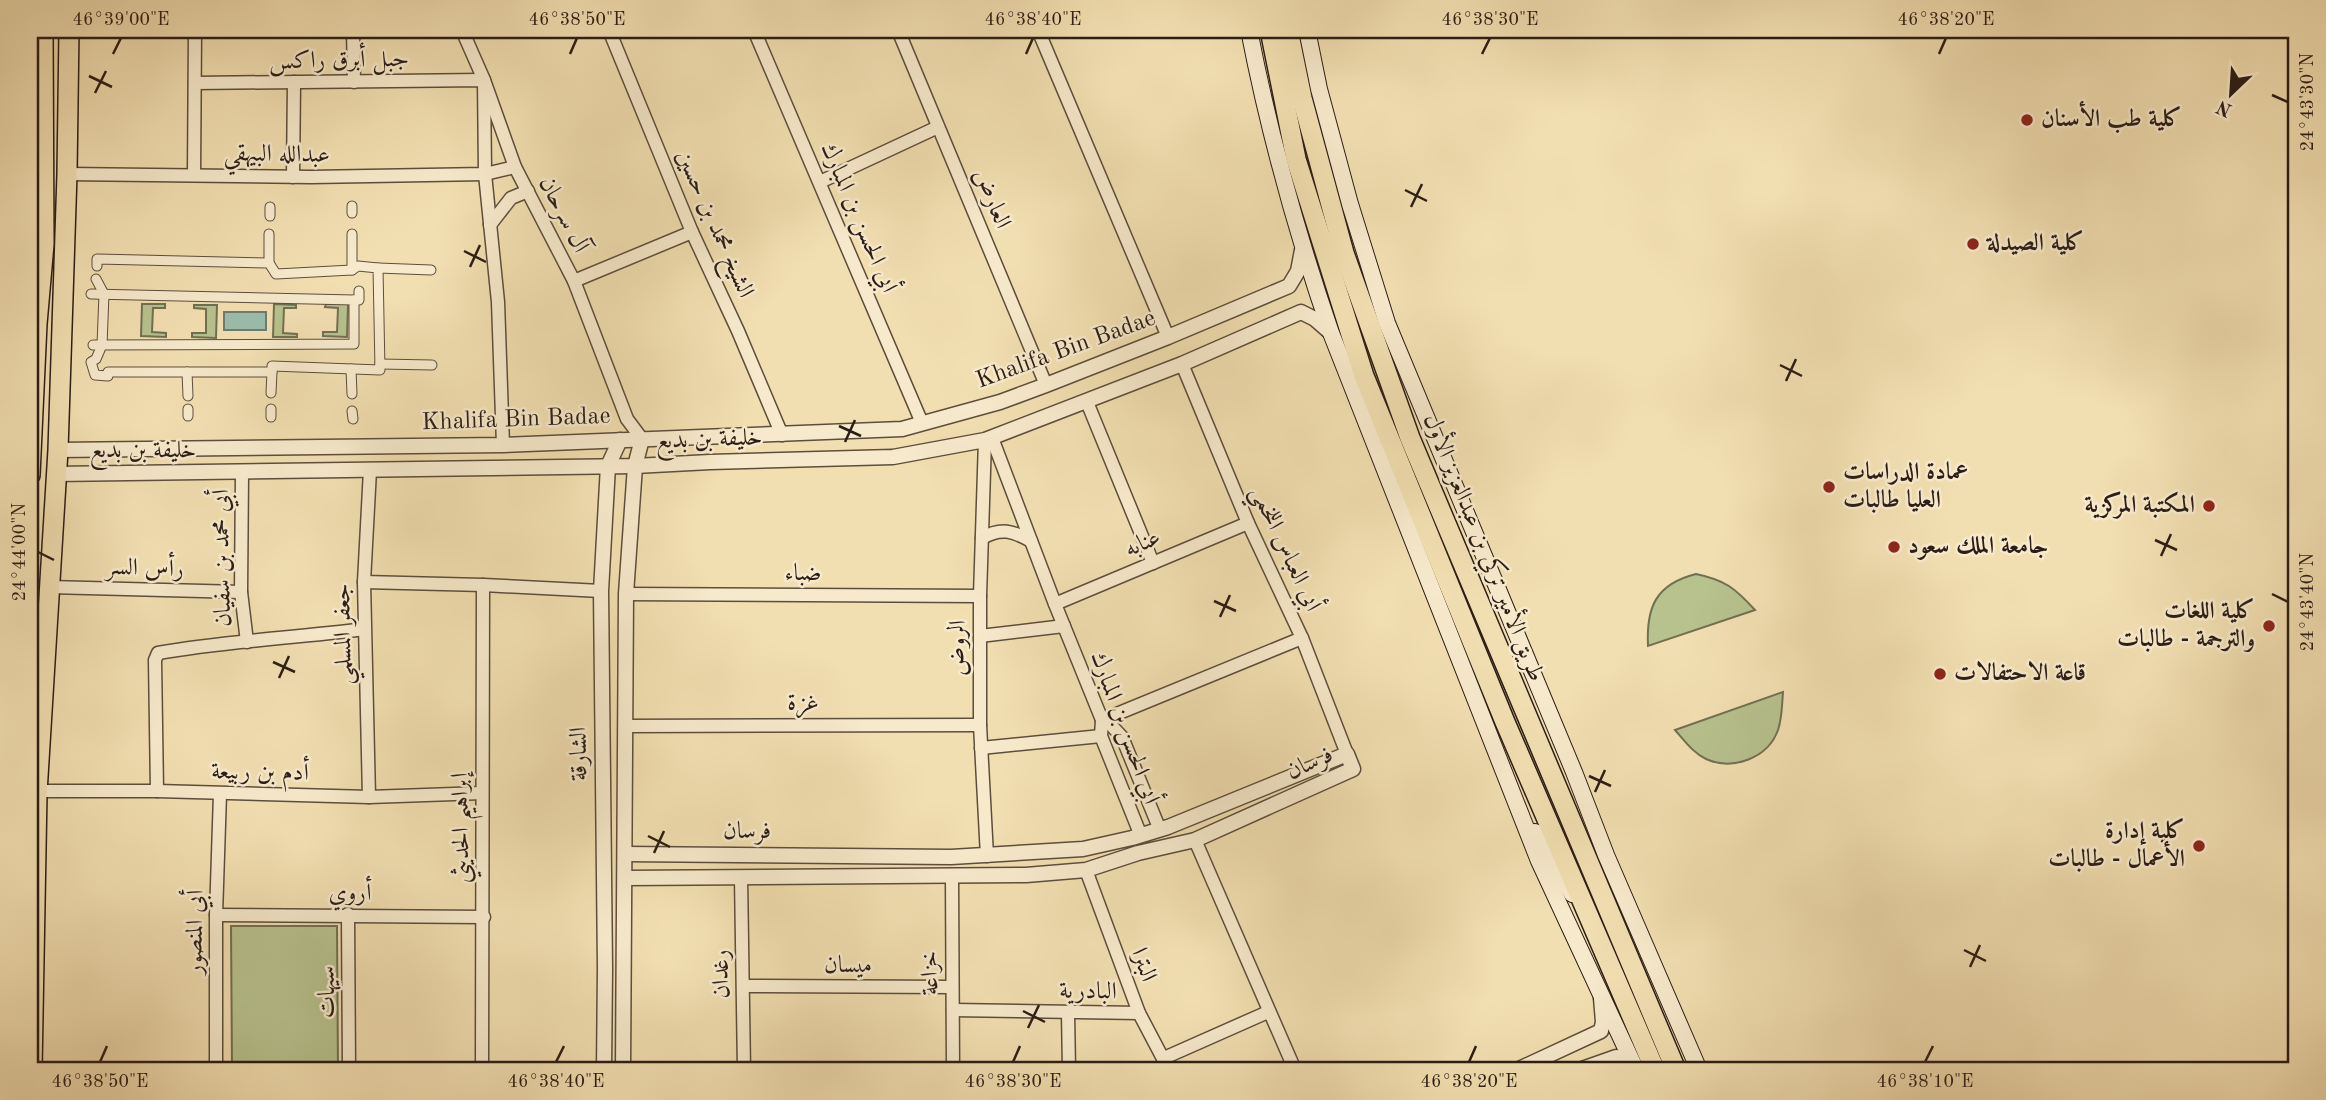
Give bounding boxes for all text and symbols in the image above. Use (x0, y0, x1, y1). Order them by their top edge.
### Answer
text: 46°39'00"E (73, 11, 169, 29)
text: 46°38'50"E (529, 11, 625, 29)
text: 46°38'40"E (985, 11, 1081, 29)
text: 46°38'30"E (1442, 11, 1538, 29)
text: 46°38'20"E (1898, 11, 1994, 29)
street label: جبل أبرق راكس (268, 41, 409, 77)
text: 24°43'30"N (2299, 53, 2317, 151)
north arrow (2196, 60, 2266, 130)
text: N (2214, 95, 2235, 119)
place label: كلية طب الأسنان (2041, 100, 2182, 134)
marker: كلية طب الأسنان (2019, 112, 2035, 128)
street label: أبي الحسن بن المبارك (811, 137, 907, 299)
street label: عبدالله البيهقي (224, 142, 330, 177)
street label: الشيخ محمد بن حسين (664, 147, 757, 304)
street label: العارض (968, 166, 1014, 232)
street label: آل سرحان (532, 171, 597, 260)
place label: كلية الصيدلة (1985, 229, 2084, 256)
marker: كلية الصيدلة (1965, 236, 1981, 252)
street label: Khalifa Bin Badae (973, 306, 1159, 394)
street label: Khalifa Bin Badae (421, 405, 611, 435)
street label: طريق الأمير تركي بن عبدالعزيز الأول (1414, 409, 1553, 687)
street label: خليفة بن بديع (655, 426, 763, 462)
street label: خليفة بن بديع (90, 439, 196, 471)
place label: عمادة الدراسات العليا طالبات (1843, 460, 1968, 513)
marker: عمادة الدراسات العليا طالبات (1821, 479, 1837, 495)
street label: أبي العباس اللخمي (1237, 480, 1331, 620)
street label: أبي محمد بن سفيان (203, 488, 241, 627)
place label: المكتبة المركزية (2085, 491, 2195, 519)
marker: المكتبة المركزية (2201, 498, 2217, 514)
text: 24°44'00"N (11, 503, 29, 601)
street label: عنابه (1122, 526, 1164, 562)
place label: جامعة الملك سعود (1908, 534, 2048, 560)
marker: جامعة الملك سعود (1886, 539, 1902, 555)
street label: رأس السر (103, 549, 184, 584)
text: 24°43'40"N (2299, 553, 2317, 651)
street label: ضباء (784, 562, 822, 586)
street label: جعفر المسلمي (331, 583, 366, 685)
place label: كلية اللغات والترجمة - طالبات (2117, 597, 2255, 653)
marker: كلية اللغات والترجمة - طالبات (2261, 618, 2277, 634)
street label: الروض (946, 620, 971, 676)
street label: أبي الحسن بن المبارك (1081, 646, 1169, 810)
place label: قاعة الاحتفالات (1954, 660, 2086, 686)
marker: قاعة الاحتفالات (1932, 666, 1948, 682)
street label: غزة (787, 692, 819, 719)
street label: الشارقة (568, 727, 592, 781)
street label: فرسان (1283, 743, 1337, 786)
street label: أدم بن ربيعة (211, 753, 310, 793)
street label: إبراهيم الحديثي (449, 770, 485, 884)
place label: كلية إدارة الأعمال - طالبات (2048, 817, 2185, 872)
street label: فرسان (723, 820, 771, 845)
marker: كلية إدارة الأعمال - طالبات (2191, 838, 2207, 854)
street label: أروي (328, 875, 372, 911)
street label: أبي المنصور (176, 889, 214, 977)
street label: البترا (1126, 945, 1160, 985)
street label: رغدان (710, 949, 734, 999)
street label: خزاعة (919, 950, 943, 996)
street label: ميسان (824, 954, 872, 978)
street label: سيهات (316, 966, 341, 1018)
street label: البادرية (1059, 979, 1117, 1006)
text: 46°38'50"E (52, 1073, 148, 1091)
text: 46°38'40"E (508, 1073, 604, 1091)
text: 46°38'30"E (965, 1073, 1061, 1091)
text: 46°38'20"E (1421, 1073, 1517, 1091)
text: 46°38'10"E (1877, 1073, 1973, 1091)

